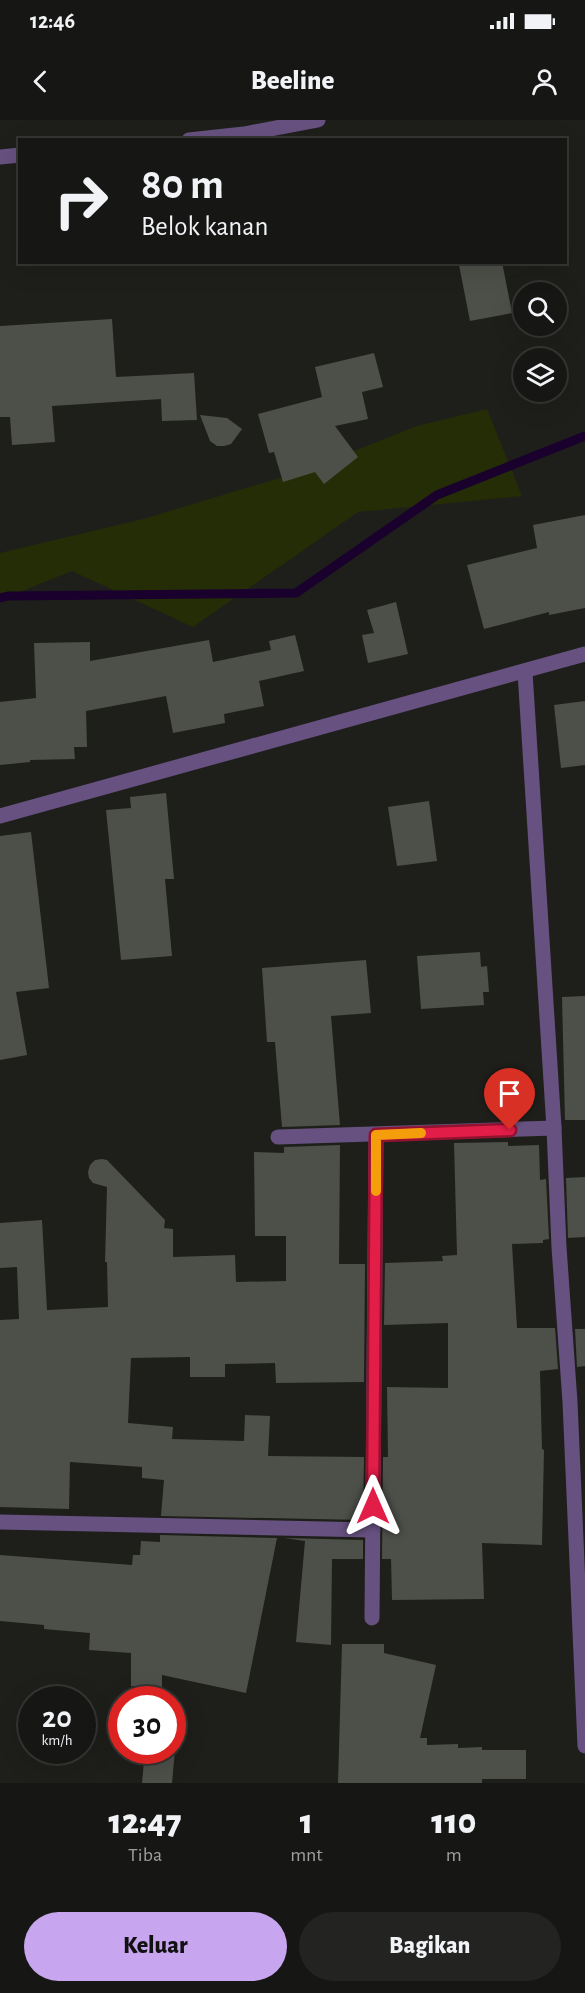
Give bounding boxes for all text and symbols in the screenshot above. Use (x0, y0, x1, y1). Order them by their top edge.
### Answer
text: 12:46 (30, 10, 75, 32)
icon: back (24, 65, 57, 98)
icon: person (528, 65, 561, 98)
text: Beeline (251, 67, 334, 94)
icon: right (42, 162, 120, 240)
text: 80 m (141, 164, 224, 206)
text: Belok kanan (141, 213, 268, 240)
map controls (513, 282, 567, 402)
button: search (513, 282, 567, 336)
button: layers (513, 348, 567, 402)
pin (484, 1068, 535, 1130)
icon: arrive (493, 1077, 526, 1110)
position arrow (341, 1474, 405, 1538)
speed limit sign: 30 (108, 1686, 186, 1764)
text: 20 (42, 1703, 72, 1733)
text: km/h (42, 1733, 72, 1748)
text: 12:47 (109, 1804, 182, 1840)
text: 1 (300, 1804, 313, 1840)
text: 110 (431, 1804, 476, 1840)
text: Tiba (128, 1845, 162, 1865)
text: mnt (290, 1845, 323, 1865)
text: m (446, 1845, 462, 1865)
button: Keluar (24, 1912, 287, 1981)
button: Bagikan (299, 1912, 561, 1981)

